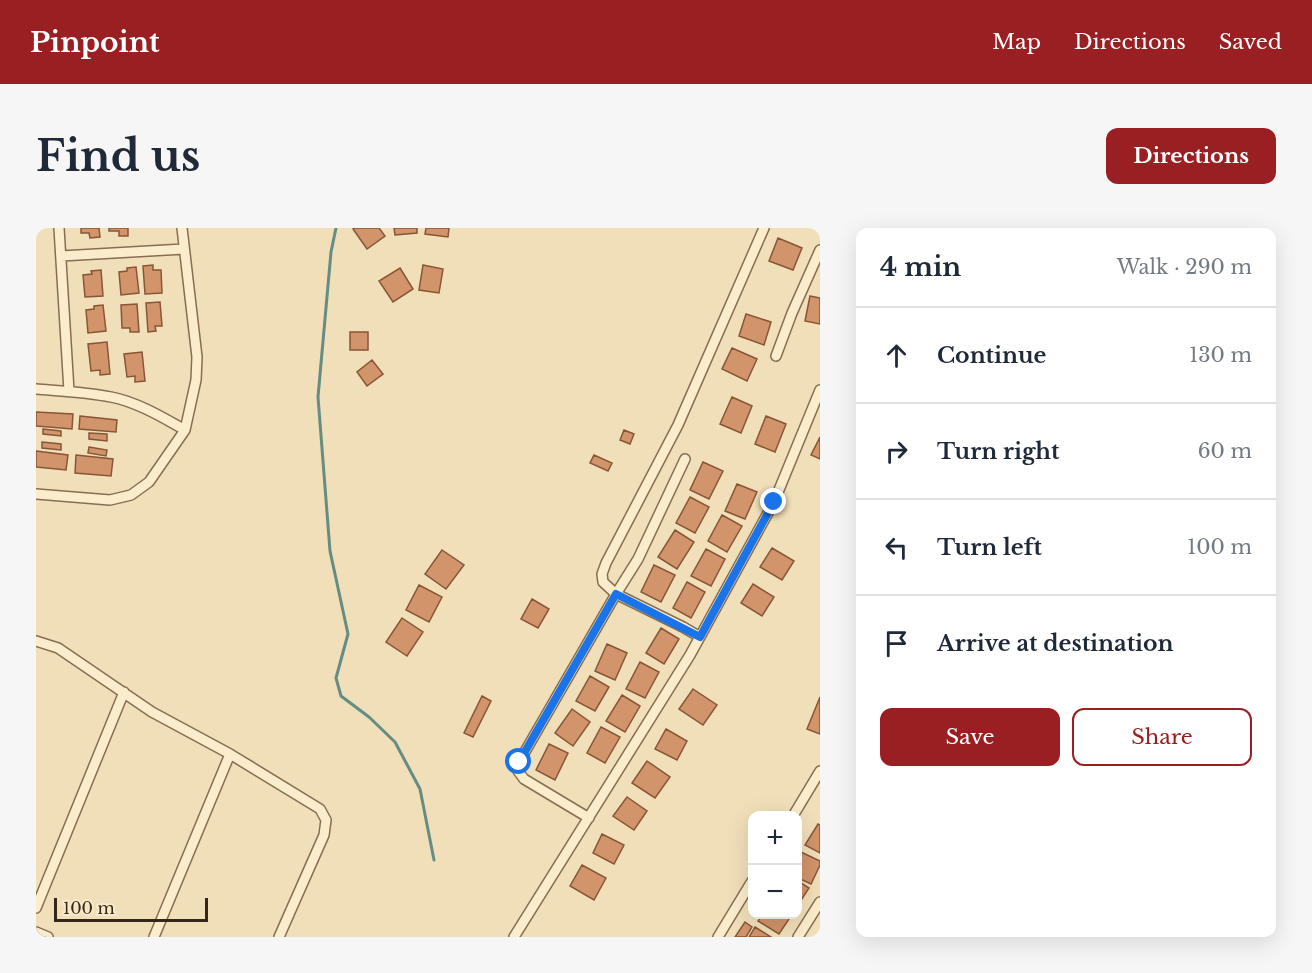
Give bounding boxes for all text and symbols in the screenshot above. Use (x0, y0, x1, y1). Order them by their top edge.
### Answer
text: Pinpoint (30, 25, 160, 60)
text: Map (992, 29, 1041, 55)
text: Directions (1074, 29, 1186, 55)
text: Saved (1219, 29, 1282, 55)
button: Directions (1106, 128, 1276, 184)
text: Find us (36, 130, 200, 182)
text: 4 min (880, 251, 961, 283)
text: Walk · 290 m (1117, 255, 1252, 279)
icon: ahead (880, 339, 913, 372)
text: Continue (937, 342, 1046, 369)
text: 130 m (1189, 343, 1252, 367)
icon: right (880, 435, 913, 468)
text: Turn right (937, 438, 1059, 465)
text: 60 m (1198, 439, 1252, 463)
route end (760, 488, 786, 514)
icon: left (880, 531, 913, 564)
text: Turn left (937, 534, 1042, 561)
text: 100 m (1187, 535, 1252, 559)
icon: arrive (880, 627, 913, 660)
text: Arrive at destination (937, 630, 1174, 657)
button: Save (880, 708, 1060, 766)
button: Share (1072, 708, 1252, 766)
route start (505, 748, 531, 774)
map controls (748, 811, 802, 919)
button: + (748, 811, 802, 865)
button: − (748, 865, 802, 919)
scale bar (54, 895, 208, 922)
text: 100 m (63, 898, 115, 918)

